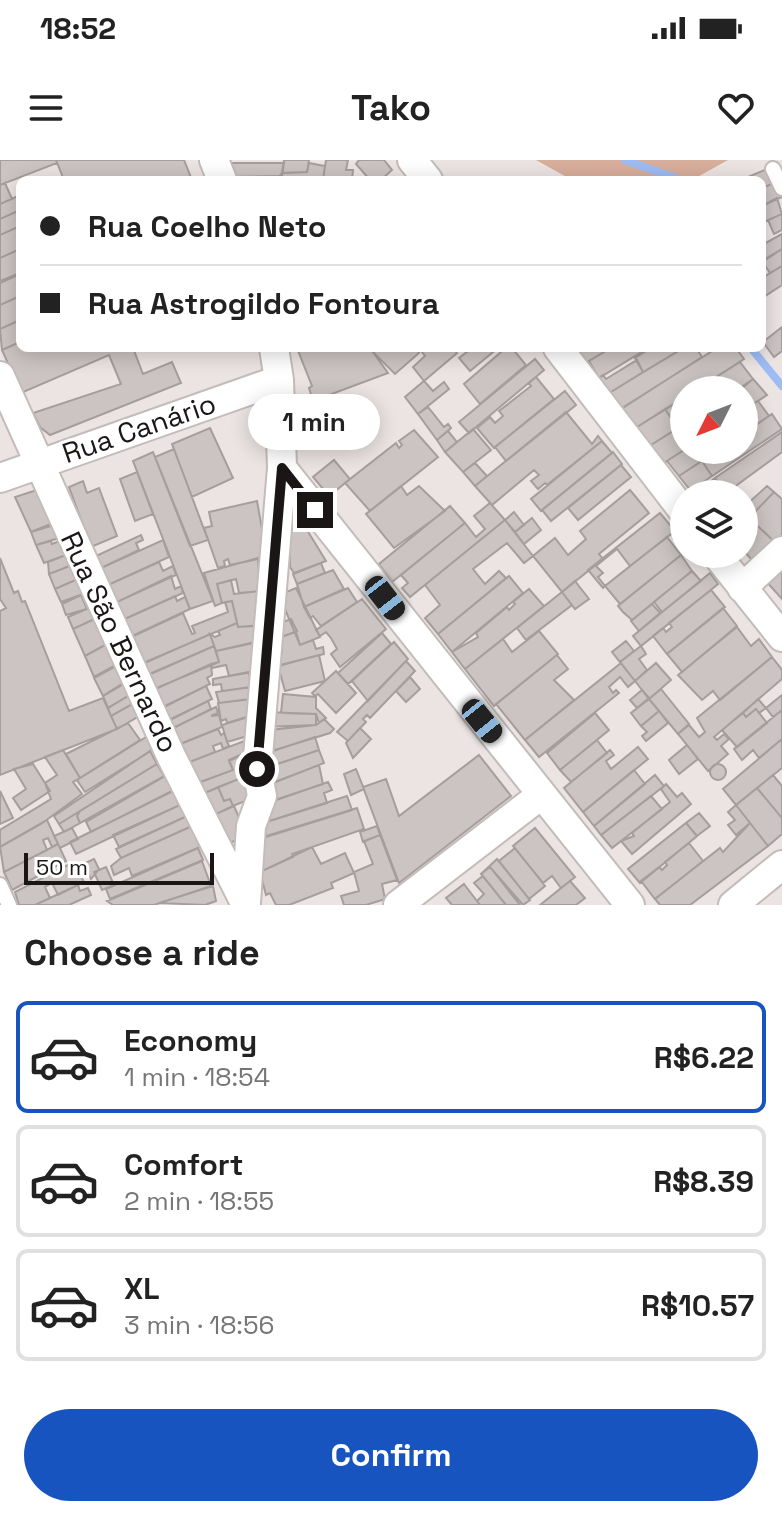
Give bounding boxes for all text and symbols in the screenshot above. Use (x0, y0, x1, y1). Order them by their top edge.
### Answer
text: 18:52 (40, 9, 116, 48)
text: Tako (351, 85, 431, 131)
icon: menu (24, 86, 68, 130)
icon: heart (714, 86, 758, 130)
text: Rua Coelho Neto (88, 207, 326, 246)
text: Rua Astrogildo Fontoura (88, 284, 439, 323)
north arrow (670, 376, 758, 464)
map controls (670, 376, 758, 568)
street label: Rua Canário (57, 385, 221, 471)
callout: 1 min (249, 394, 381, 450)
text: 1 min (282, 405, 346, 439)
button: layers (670, 480, 758, 568)
route end (297, 492, 333, 528)
street label: Rua São Bernardo (53, 526, 187, 758)
car (361, 572, 409, 624)
car (458, 695, 506, 747)
route start (239, 751, 275, 787)
scale bar (24, 849, 214, 885)
text: 50 m (36, 853, 88, 881)
text: Choose a ride (24, 930, 260, 976)
icon: car (28, 1021, 100, 1093)
text: Economy (124, 1021, 257, 1060)
text: R$6.22 (654, 1038, 754, 1077)
text: 1 min · 18:54 (124, 1060, 270, 1094)
icon: car (28, 1145, 100, 1217)
text: Comfort (124, 1145, 243, 1184)
text: R$8.39 (653, 1162, 754, 1201)
text: 2 min · 18:55 (124, 1184, 274, 1218)
icon: car (28, 1269, 100, 1341)
text: XL (124, 1269, 160, 1308)
text: R$10.57 (641, 1286, 754, 1325)
text: 3 min · 18:56 (124, 1308, 274, 1342)
button: Confirm (24, 1409, 758, 1501)

